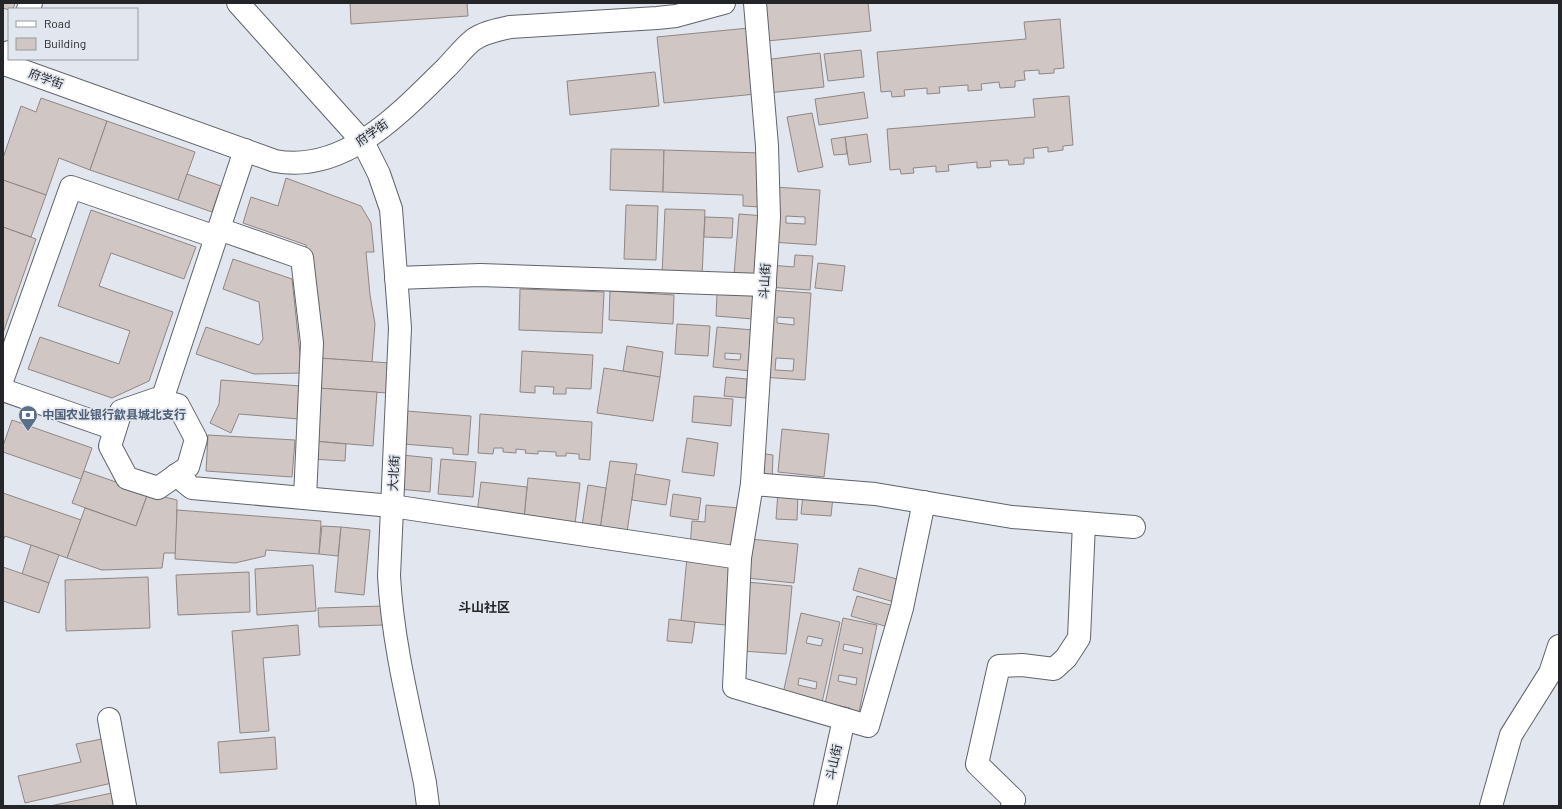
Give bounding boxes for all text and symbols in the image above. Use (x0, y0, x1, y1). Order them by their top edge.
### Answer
legend (8, 8, 138, 60)
text: Road (44, 16, 71, 30)
text: Building (44, 36, 86, 50)
street label: 府学街 (27, 65, 66, 91)
street label: 府学街 (353, 116, 390, 148)
street label: 斗山街 (756, 263, 772, 299)
bank icon: 中国农业银行歙县城北支行 (17, 404, 39, 432)
place label: 中国农业银行歙县城北支行 (42, 407, 186, 421)
street label: 大北街 (385, 455, 401, 491)
district label: 斗山社区 (458, 599, 510, 615)
street label: 斗山街 (822, 743, 844, 781)

